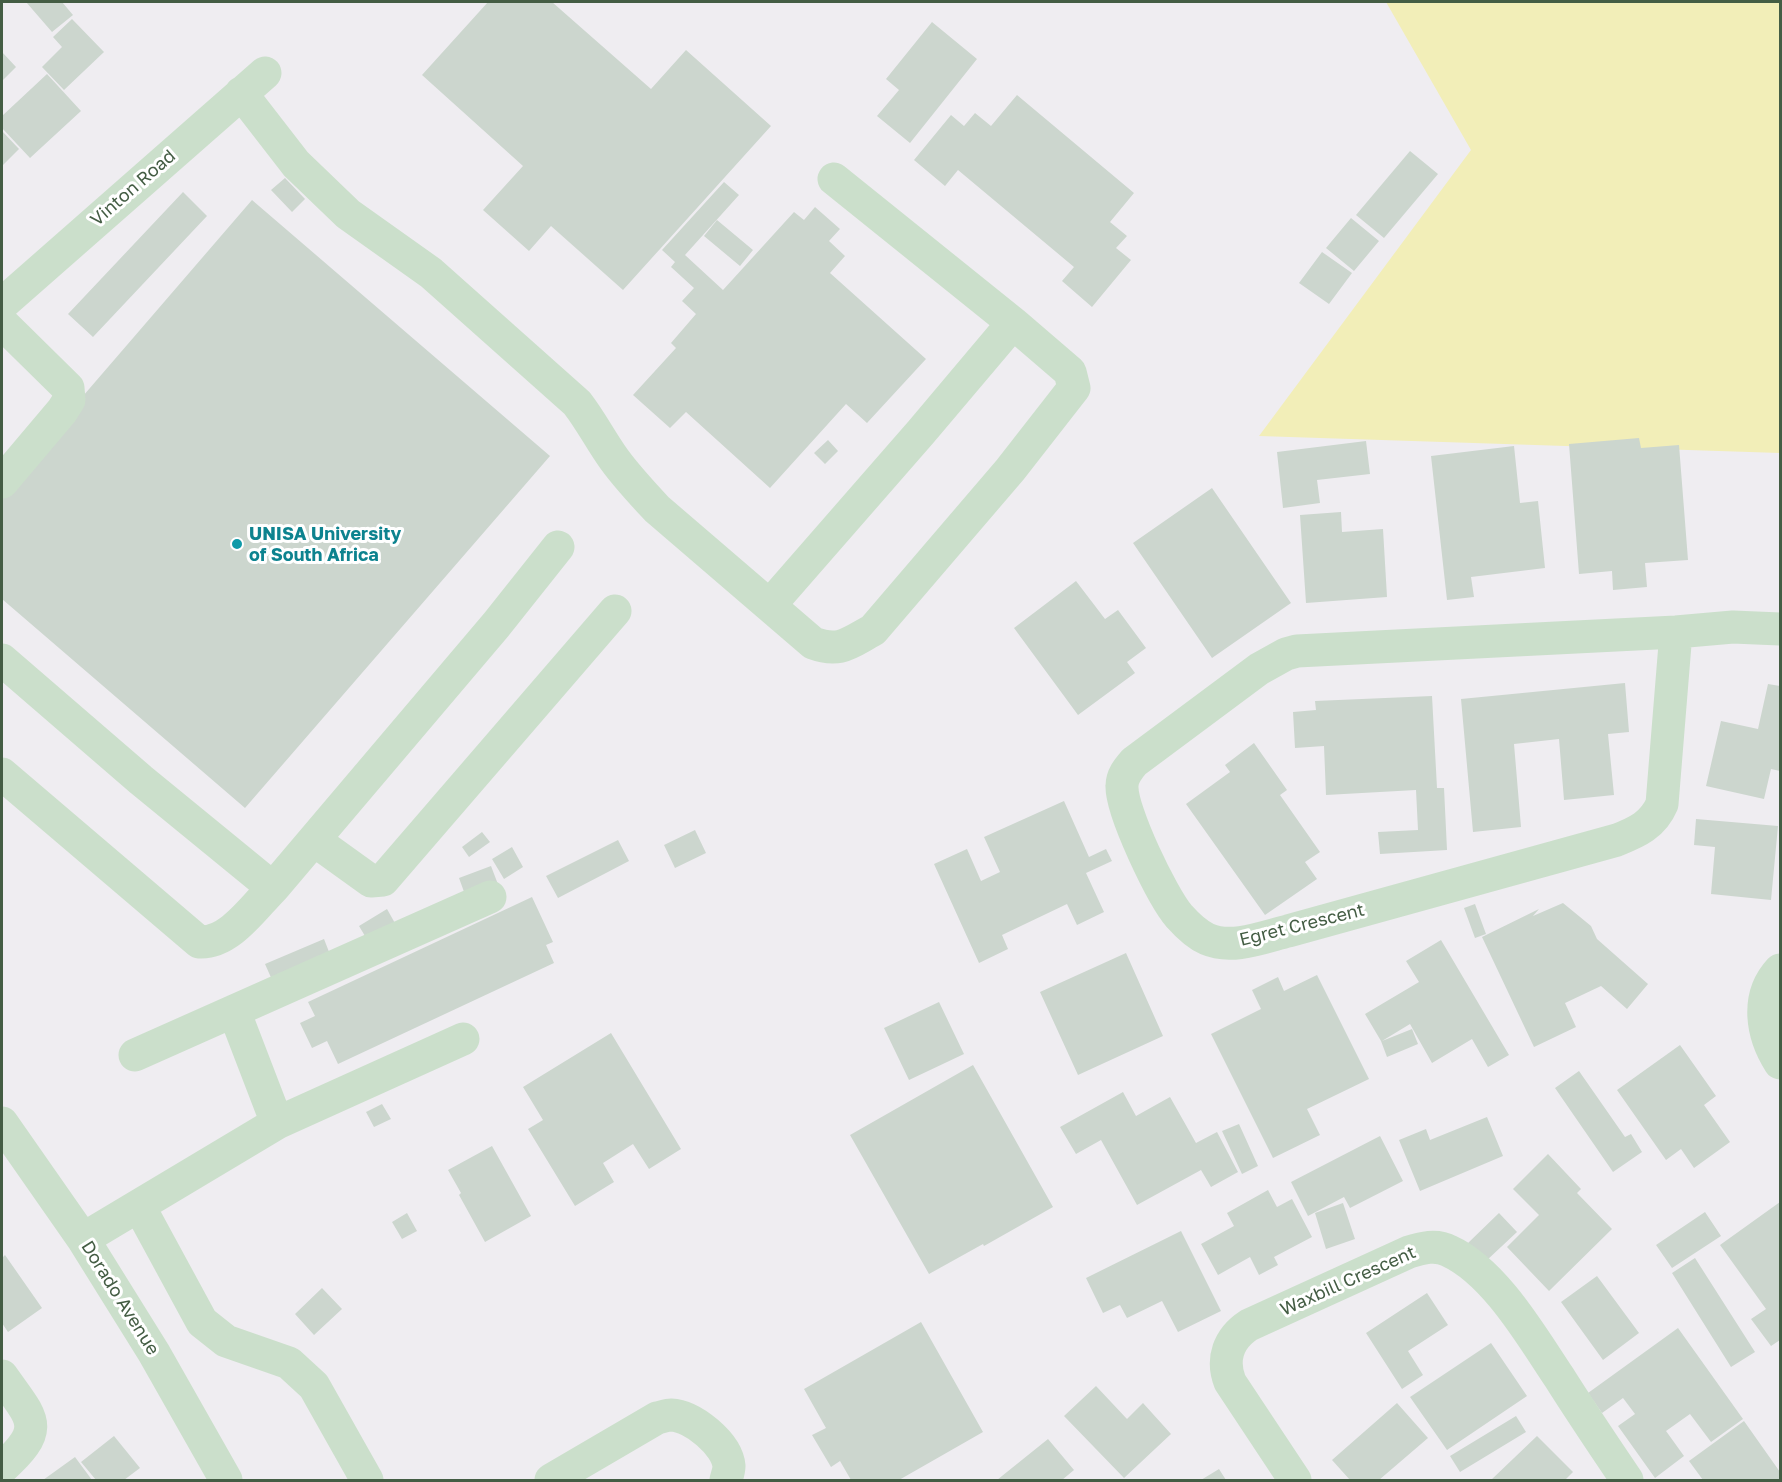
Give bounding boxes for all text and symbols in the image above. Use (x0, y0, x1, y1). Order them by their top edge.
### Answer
street label: Vinton Road (86, 145, 180, 231)
place label: UNISA University of South Africa (249, 523, 401, 566)
marker: UNISA University of South Africa (230, 537, 244, 551)
street label: Egret Crescent (1237, 899, 1367, 951)
street label: Dorado Avenue (76, 1237, 164, 1359)
street label: Waxbill Crescent (1277, 1241, 1419, 1321)

